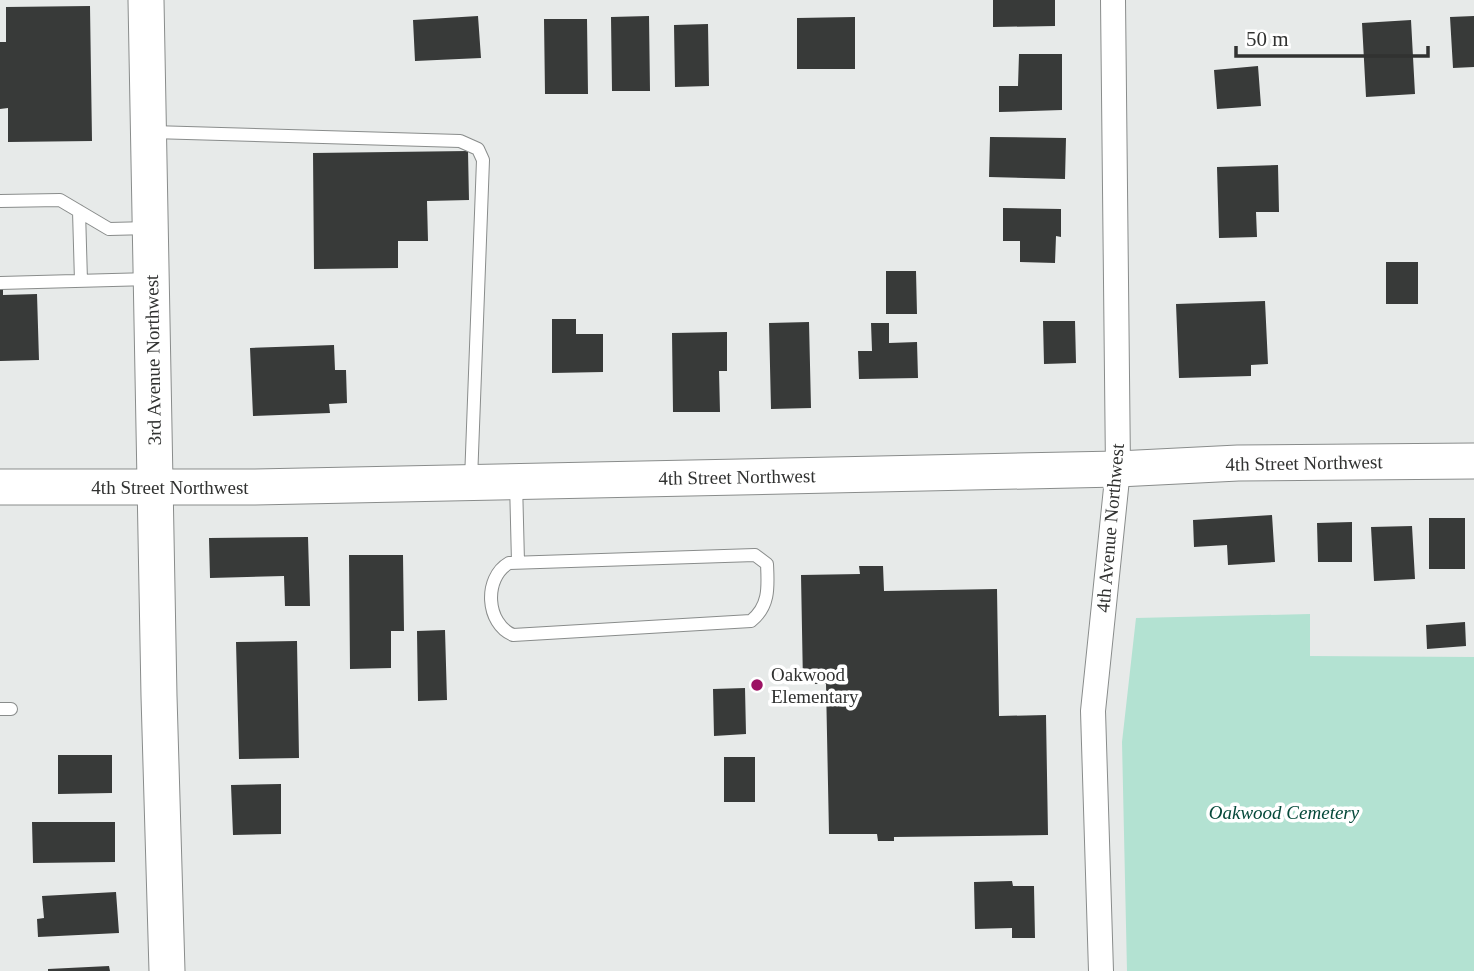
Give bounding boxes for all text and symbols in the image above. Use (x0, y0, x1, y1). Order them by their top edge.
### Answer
scale bar (1236, 14, 1428, 58)
text: 50 m (1246, 27, 1289, 51)
street label: 3rd Avenue Northwest (141, 274, 165, 445)
street label: 4th Avenue Northwest (1092, 442, 1128, 613)
street label: 4th Street Northwest (1225, 451, 1384, 475)
street label: 4th Street Northwest (658, 465, 817, 489)
street label: 4th Street Northwest (91, 477, 249, 498)
place label: Oakwood Elementary (771, 664, 859, 707)
marker: Oakwood Elementary (749, 677, 765, 693)
park label: Oakwood Cemetery (1209, 802, 1360, 823)

